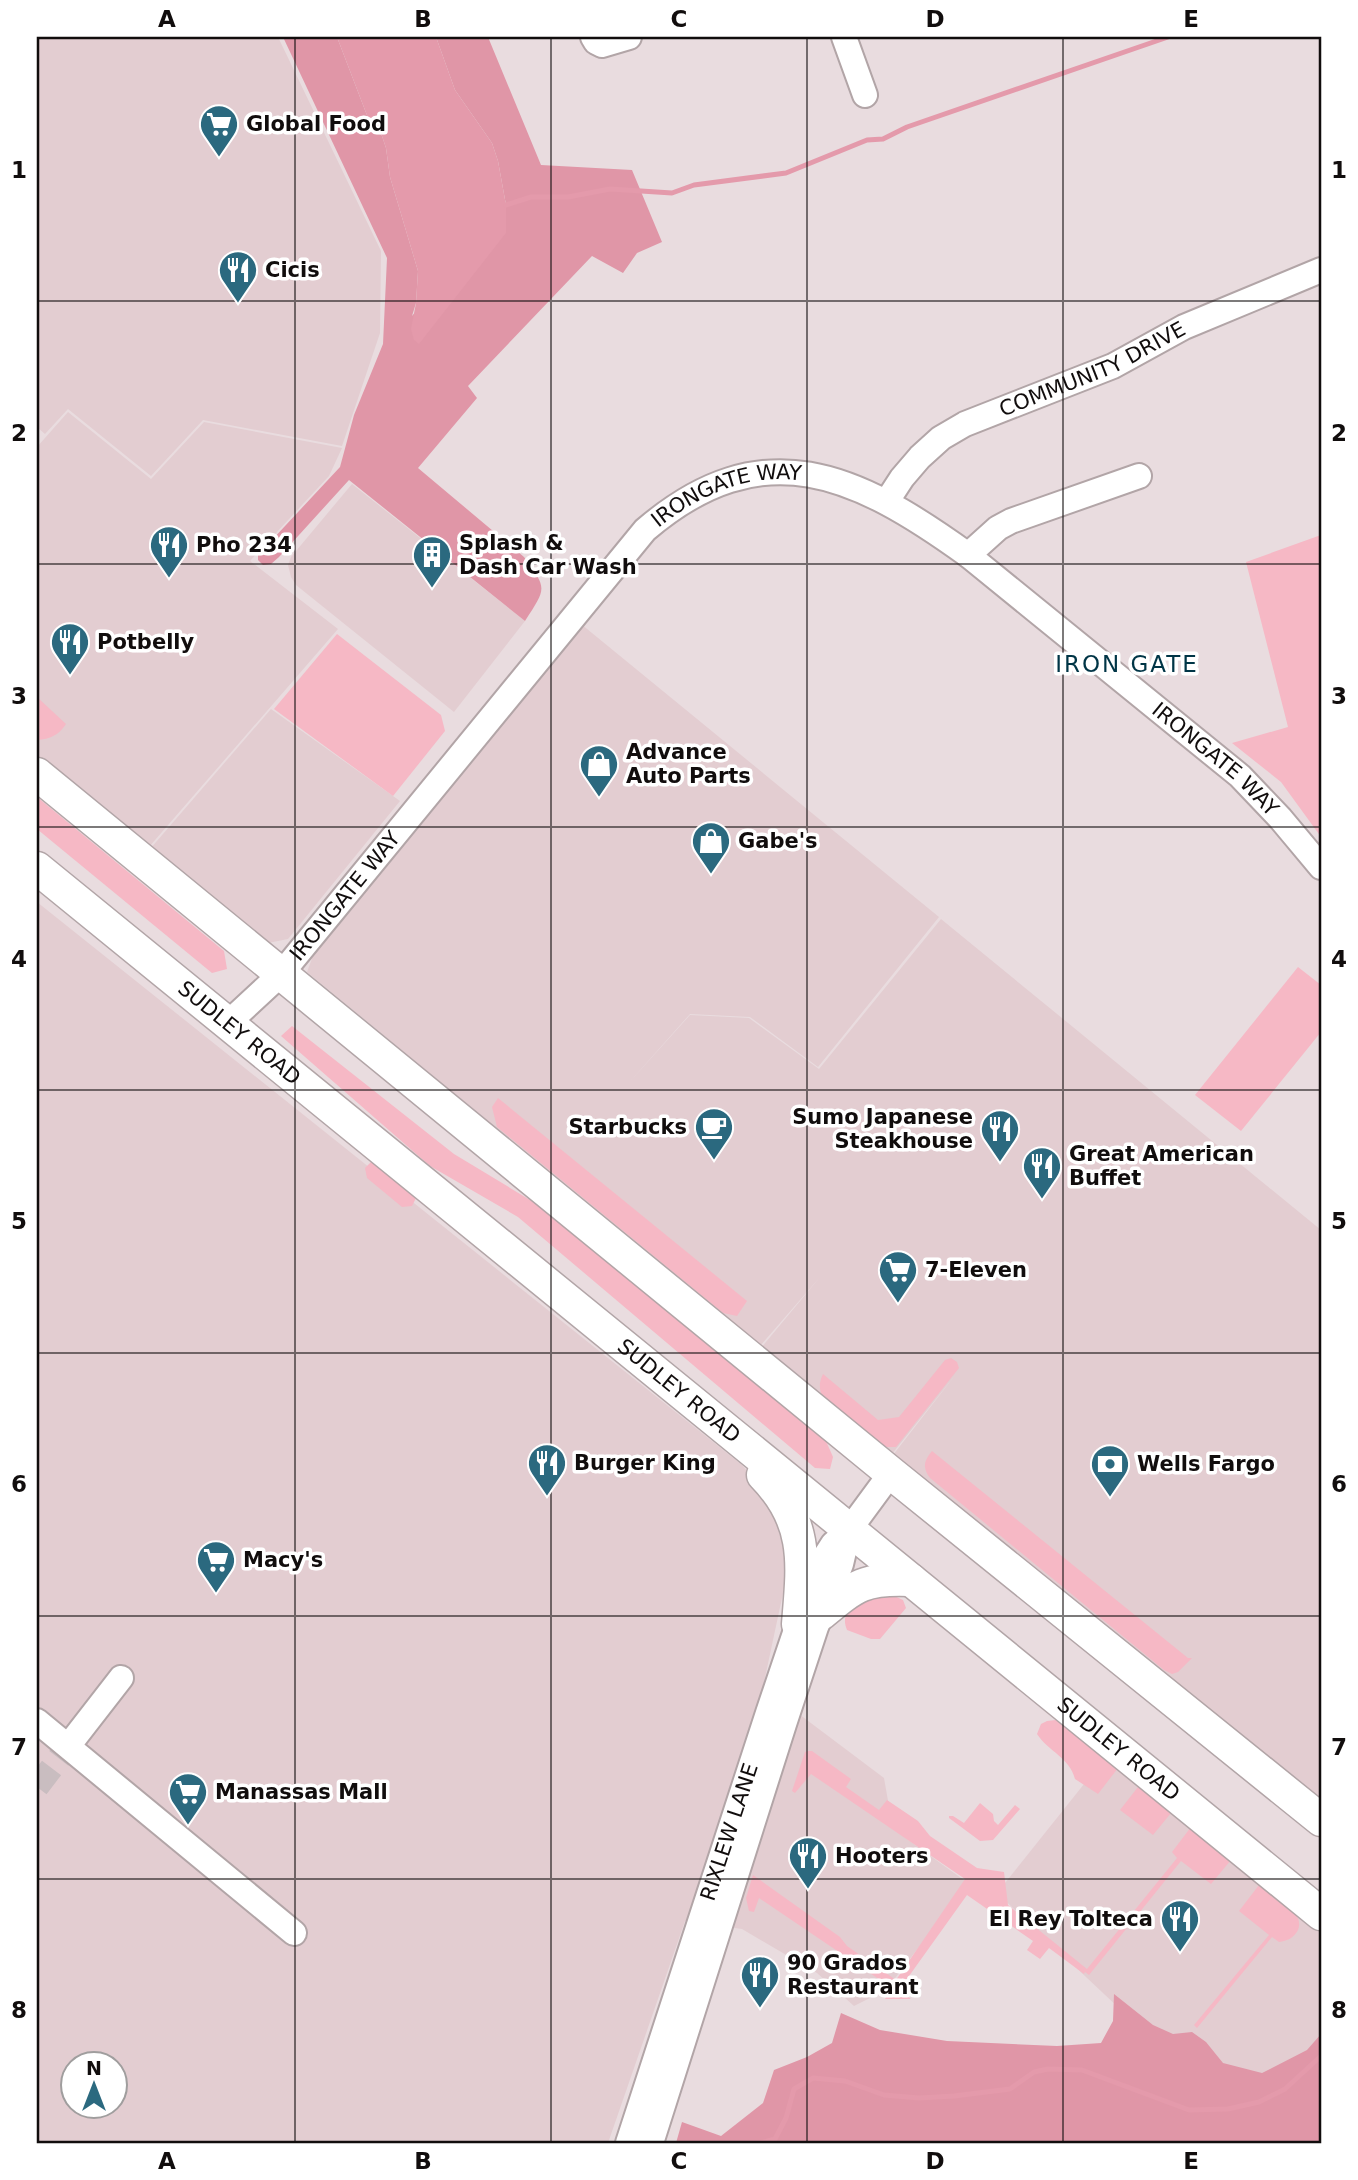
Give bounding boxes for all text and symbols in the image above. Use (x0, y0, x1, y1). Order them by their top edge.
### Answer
text: A (158, 6, 176, 32)
text: B (414, 6, 432, 32)
text: C (671, 6, 687, 32)
text: D (925, 6, 945, 32)
text: E (1183, 6, 1199, 32)
supermarket icon: Global Food (198, 103, 240, 158)
place label: Global Food (246, 112, 386, 136)
text: 1 (11, 157, 27, 183)
text: 1 (1331, 157, 1347, 183)
restaurant icon: Cicis (217, 249, 259, 304)
place label: Cicis (265, 258, 320, 282)
street label: COMMUNITY DRIVE (996, 317, 1189, 421)
text: 2 (11, 420, 27, 446)
text: 2 (1331, 420, 1347, 446)
street label: IRONGATE WAY (647, 460, 803, 532)
restaurant icon: Pho 234 (148, 524, 190, 579)
place label: Splash & Dash Car Wash (459, 531, 637, 579)
place label: Pho 234 (196, 533, 292, 557)
building icon: Splash & Dash Car Wash (411, 534, 453, 589)
restaurant icon: Potbelly (49, 621, 91, 676)
place label: Potbelly (97, 630, 195, 654)
district label: IRON GATE (1055, 651, 1199, 677)
text: 3 (11, 683, 27, 709)
text: 3 (1331, 683, 1347, 709)
street label: IRONGATE WAY (1147, 698, 1284, 821)
place label: Advance Auto Parts (626, 740, 751, 788)
shop icon: Advance Auto Parts (578, 743, 620, 798)
shop icon: Gabe's (690, 820, 732, 875)
street label: IRONGATE WAY (285, 826, 405, 966)
place label: Gabe's (738, 829, 818, 853)
text: 4 (11, 946, 27, 972)
text: 4 (1331, 946, 1347, 972)
street label: SUDLEY ROAD (173, 976, 305, 1090)
place label: Sumo Japanese Steakhouse (792, 1105, 973, 1153)
cafe icon: Starbucks (693, 1106, 735, 1161)
restaurant icon: Sumo Japanese Steakhouse (979, 1108, 1021, 1163)
place label: Starbucks (568, 1115, 687, 1139)
place label: Great American Buffet (1069, 1142, 1254, 1190)
restaurant icon: Great American Buffet (1021, 1145, 1063, 1200)
text: 5 (11, 1208, 27, 1234)
text: 5 (1331, 1208, 1347, 1234)
supermarket icon: 7-Eleven (877, 1249, 919, 1304)
place label: 7-Eleven (925, 1258, 1027, 1282)
street label: SUDLEY ROAD (613, 1334, 745, 1448)
restaurant icon: Burger King (526, 1442, 568, 1497)
bank icon: Wells Fargo (1089, 1443, 1131, 1498)
place label: Burger King (574, 1451, 716, 1475)
place label: Wells Fargo (1137, 1452, 1275, 1476)
text: 6 (11, 1471, 27, 1497)
text: 6 (1331, 1471, 1347, 1497)
supermarket icon: Macy's (195, 1539, 237, 1594)
place label: Macy's (243, 1548, 323, 1572)
street label: SUDLEY ROAD (1053, 1692, 1185, 1806)
text: 7 (11, 1734, 27, 1760)
text: 7 (1331, 1734, 1347, 1760)
street label: RIXLEW LANE (696, 1760, 763, 1904)
supermarket icon: Manassas Mall (167, 1771, 209, 1826)
place label: Manassas Mall (215, 1780, 388, 1804)
restaurant icon: Hooters (787, 1835, 829, 1890)
place label: Hooters (835, 1844, 929, 1868)
restaurant icon: El Rey Tolteca (1159, 1898, 1201, 1953)
place label: El Rey Tolteca (989, 1907, 1153, 1931)
place label: 90 Grados Restaurant (787, 1951, 919, 1999)
restaurant icon: 90 Grados Restaurant (739, 1954, 781, 2009)
text: 8 (11, 1997, 27, 2023)
text: 8 (1331, 1997, 1347, 2023)
north arrow (60, 2050, 130, 2120)
text: N (86, 2057, 102, 2079)
text: A (158, 2148, 176, 2174)
text: B (414, 2148, 432, 2174)
text: C (671, 2148, 687, 2174)
text: D (925, 2148, 945, 2174)
text: E (1183, 2148, 1199, 2174)

